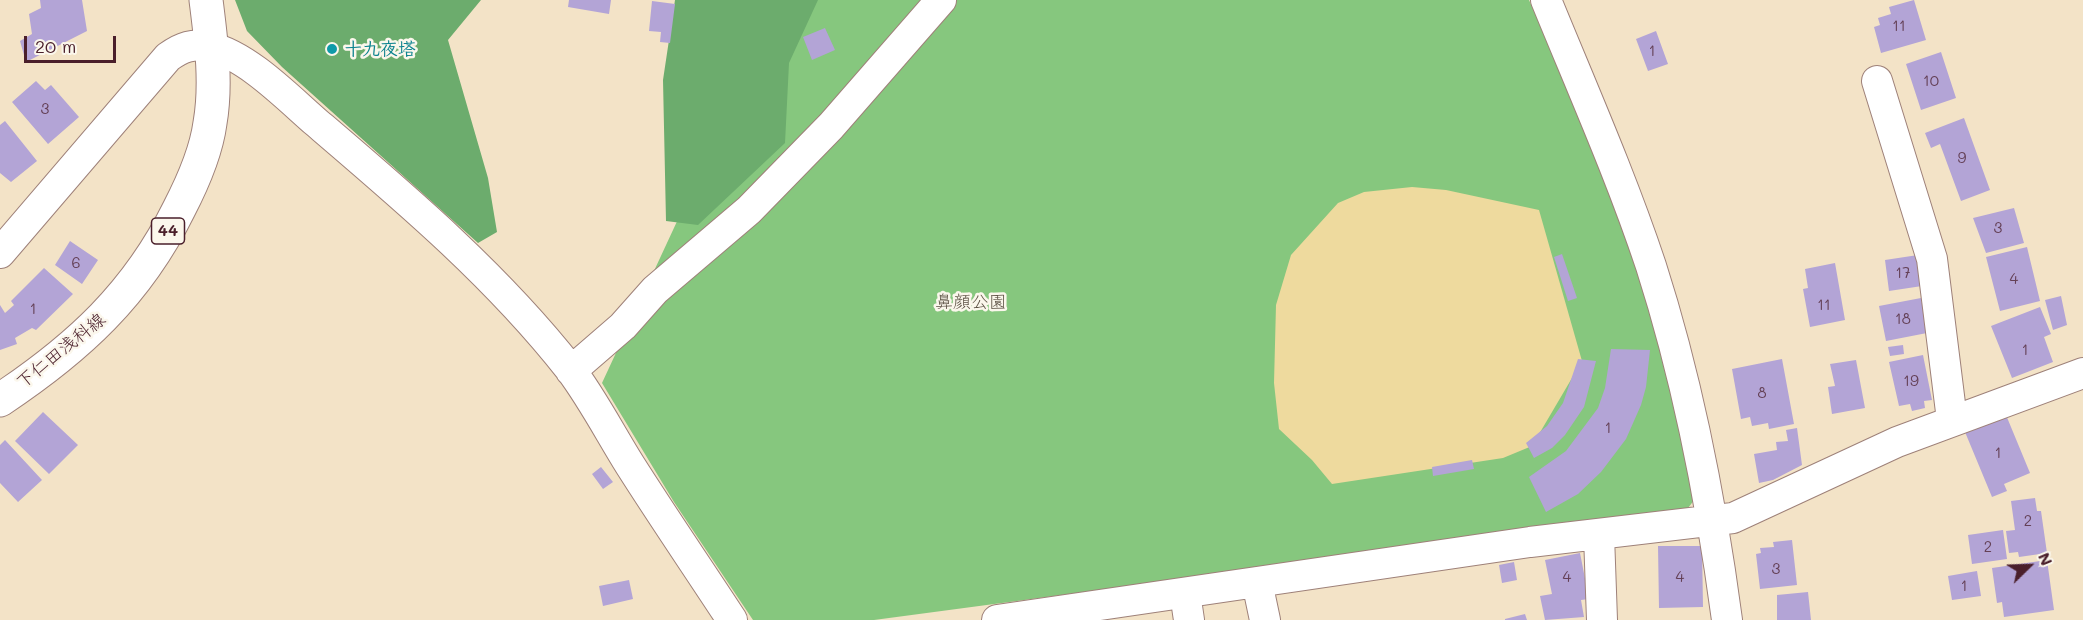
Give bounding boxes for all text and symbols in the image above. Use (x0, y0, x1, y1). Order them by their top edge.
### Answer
house number: 11 (1892, 17, 1906, 35)
scale bar (27, 24, 118, 62)
text: 20 m (35, 34, 76, 58)
place label: 十九夜塔 (344, 38, 416, 60)
marker: 十九夜塔 (325, 42, 339, 56)
house number: 1 (1649, 42, 1655, 60)
house number: 10 (1923, 72, 1939, 90)
house number: 3 (41, 100, 49, 118)
house number: 9 (1958, 149, 1966, 167)
road number: 44 (152, 218, 184, 244)
house number: 3 (1994, 219, 2002, 237)
house number: 6 (71, 254, 81, 272)
house number: 17 (1895, 264, 1911, 282)
house number: 4 (2010, 270, 2018, 288)
park label: 鼻顔公園 (935, 291, 1007, 313)
house number: 11 (1817, 296, 1831, 314)
house number: 1 (30, 300, 36, 318)
street label: 下仁田浅科線 (12, 309, 110, 393)
house number: 18 (1895, 310, 1911, 328)
house number: 1 (2022, 341, 2028, 359)
house number: 19 (1903, 372, 1919, 390)
house number: 8 (1757, 384, 1767, 402)
house number: 1 (1605, 419, 1611, 437)
house number: 1 (1995, 444, 2001, 462)
house number: 2 (2024, 512, 2032, 530)
north arrow (1999, 536, 2059, 596)
house number: 2 (1984, 538, 1992, 556)
text: N (2034, 549, 2058, 568)
house number: 3 (1772, 560, 1780, 578)
house number: 4 (1563, 568, 1571, 586)
house number: 4 (1676, 568, 1684, 586)
house number: 1 (1961, 577, 1967, 595)

